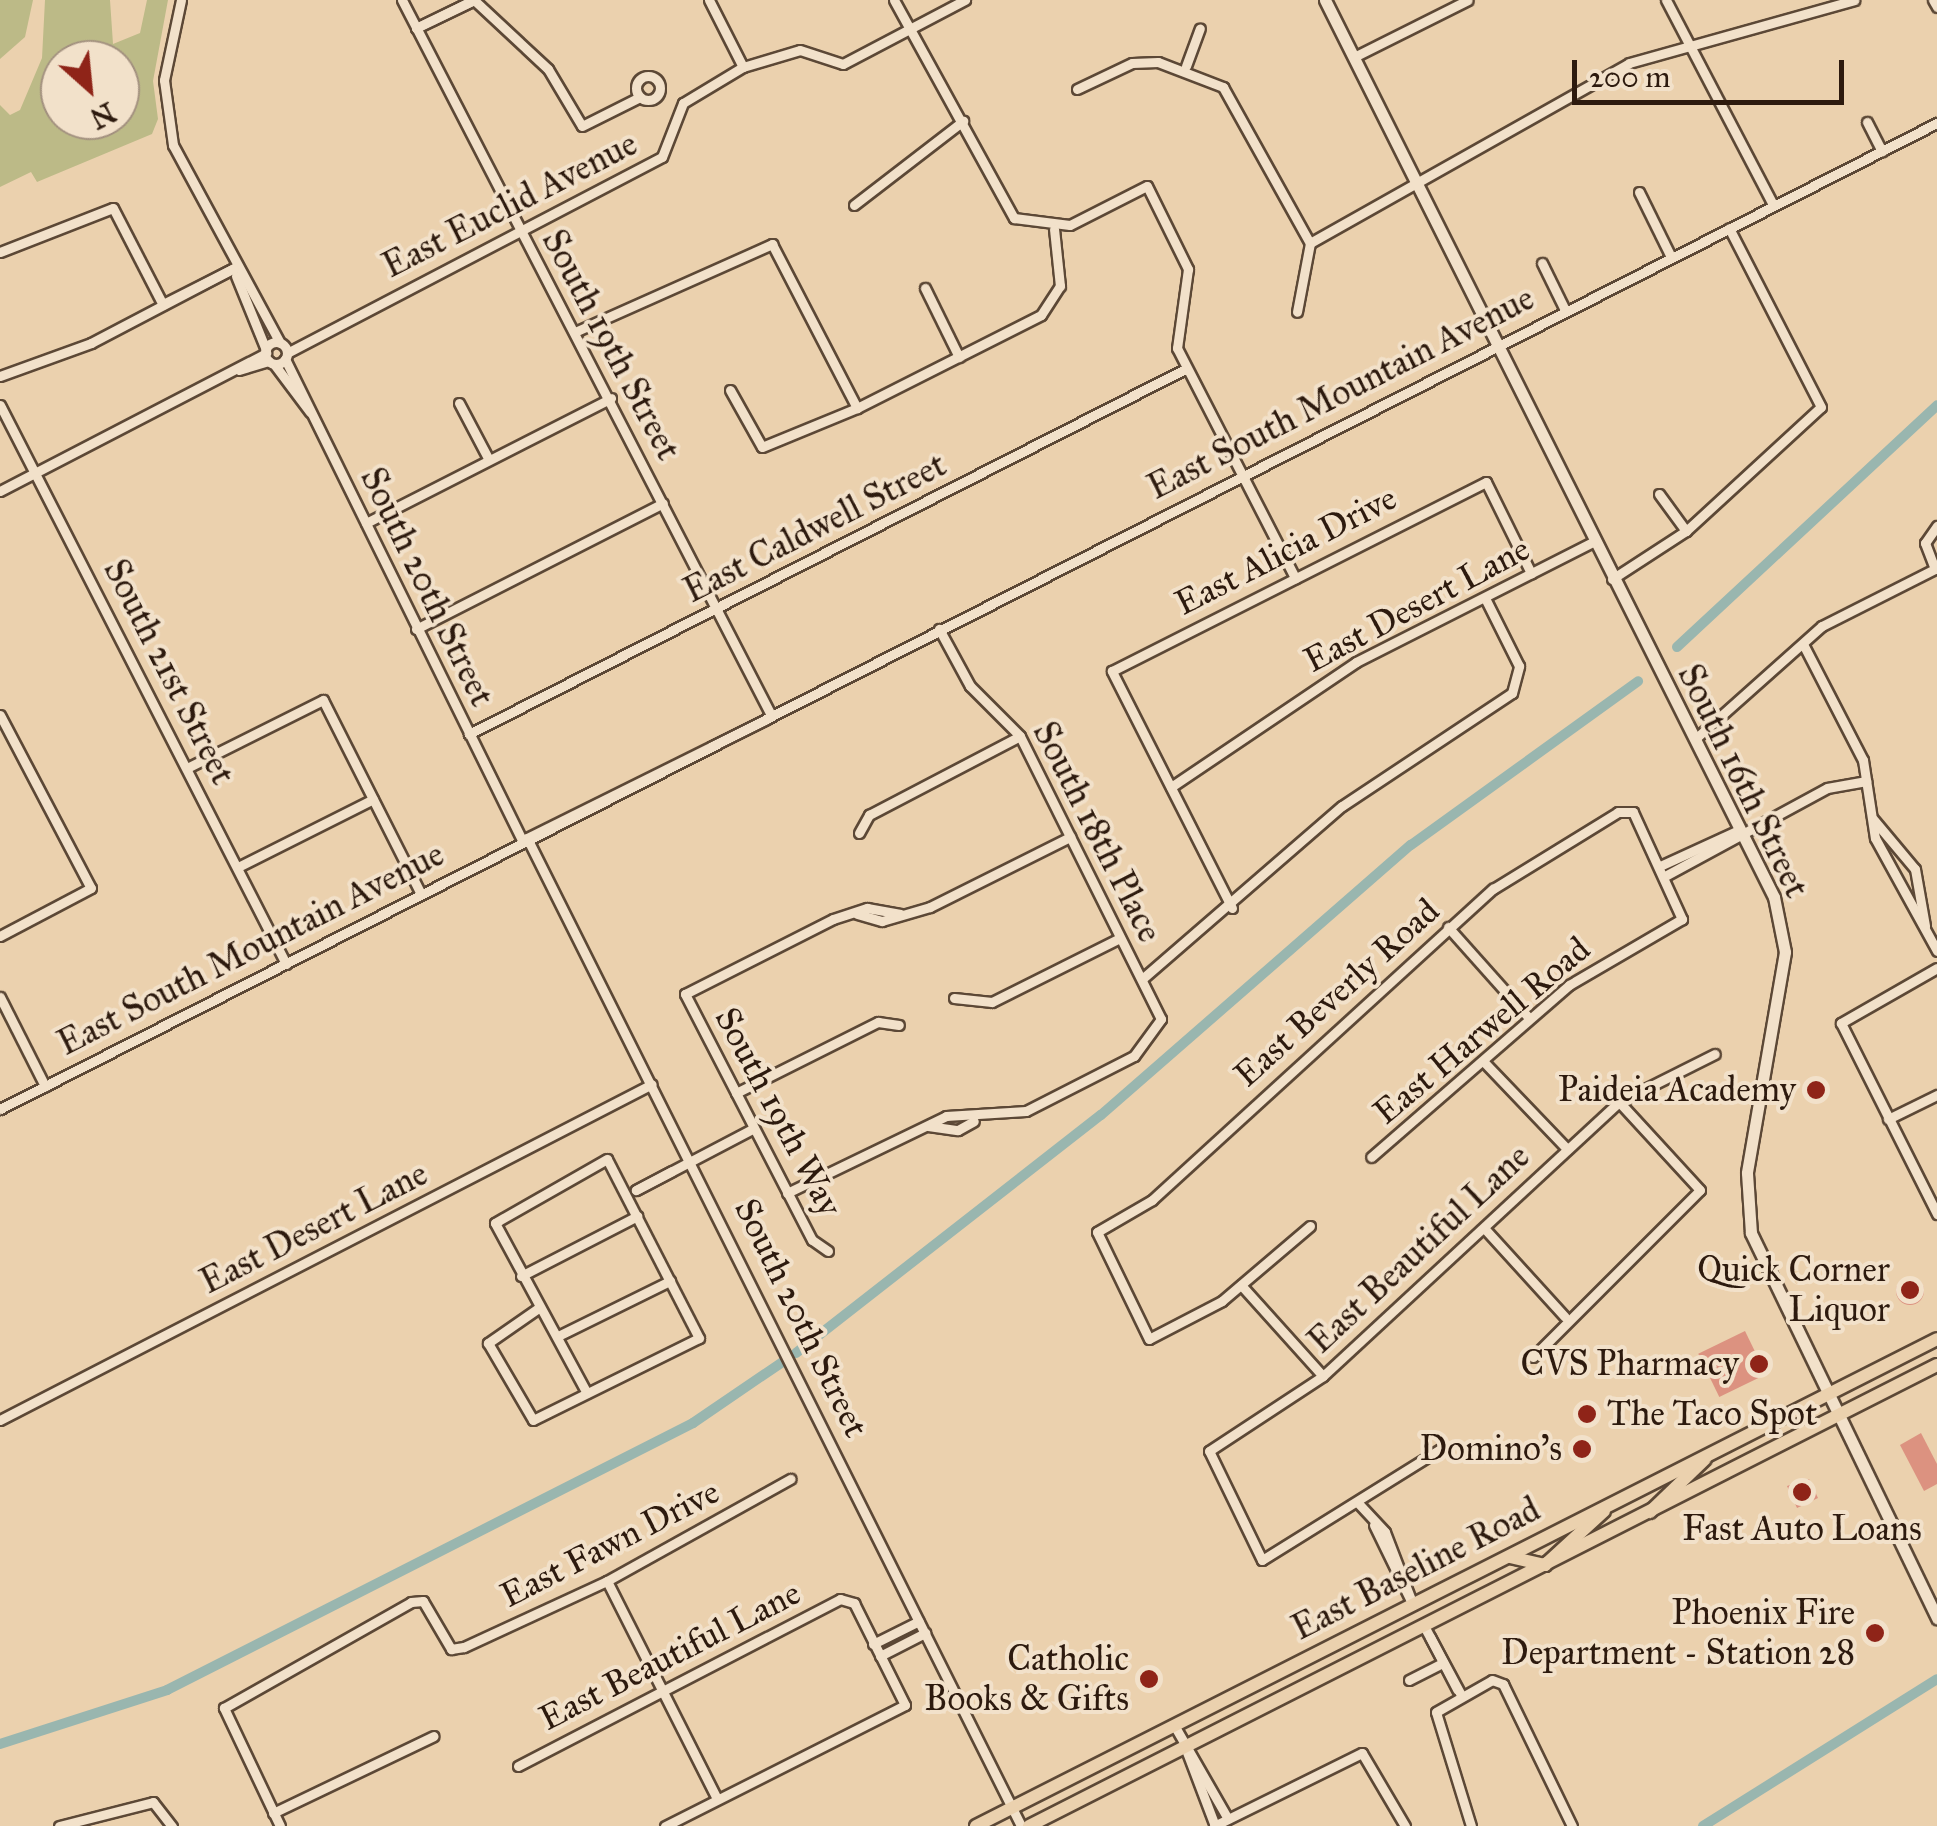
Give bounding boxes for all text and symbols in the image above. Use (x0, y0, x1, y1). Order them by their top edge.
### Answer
north arrow (40, 40, 140, 140)
scale bar (1577, 40, 1850, 102)
text: 200 m (1589, 59, 1670, 95)
text: N (84, 94, 121, 136)
street label: East Euclid Avenue (376, 123, 644, 287)
street label: South 19th Street (533, 223, 689, 467)
street label: East South Mountain Avenue (1141, 277, 1541, 509)
street label: East Caldwell Street (677, 444, 953, 612)
street label: South 20th Street (351, 461, 503, 713)
street label: East Alicia Drive (1168, 477, 1404, 625)
street label: East Desert Lane (1297, 528, 1537, 682)
street label: South 21st Street (94, 553, 244, 791)
street label: South 16th Street (1668, 658, 1818, 904)
street label: South 18th Place (1023, 715, 1171, 949)
street label: East South Mountain Avenue (51, 833, 451, 1065)
street label: East Beverly Road (1226, 890, 1448, 1096)
street label: East Harwell Road (1365, 928, 1599, 1134)
street label: South 19th Way (705, 1001, 851, 1223)
place label: Paideia Academy (1558, 1069, 1796, 1111)
marker: Paideia Academy (1805, 1079, 1827, 1101)
street label: East Beautiful Lane (1300, 1136, 1538, 1362)
street label: East Desert Lane (193, 1153, 435, 1303)
street label: South 20th Street (725, 1192, 877, 1444)
place label: Quick Corner Liquor (1697, 1249, 1890, 1331)
marker: Quick Corner Liquor (1899, 1279, 1921, 1301)
place label: CVS Pharmacy (1520, 1343, 1739, 1385)
marker: CVS Pharmacy (1748, 1353, 1770, 1375)
place label: The Taco Spot (1607, 1393, 1817, 1435)
marker: The Taco Spot (1576, 1403, 1598, 1425)
place label: Domino's (1420, 1428, 1562, 1470)
marker: Domino's (1571, 1438, 1593, 1460)
street label: East Fawn Drive (494, 1471, 726, 1617)
marker: Fast Auto Loans (1791, 1481, 1813, 1503)
street label: East Baseline Road (1285, 1488, 1547, 1650)
place label: Fast Auto Loans (1682, 1508, 1922, 1550)
street label: East Beautiful Lane (532, 1572, 808, 1740)
place label: Phoenix Fire Department - Station 28 (1501, 1592, 1855, 1674)
marker: Phoenix Fire Department - Station 28 (1864, 1622, 1886, 1644)
place label: Catholic Books & Gifts (924, 1638, 1129, 1720)
marker: Catholic Books & Gifts (1138, 1668, 1160, 1690)

